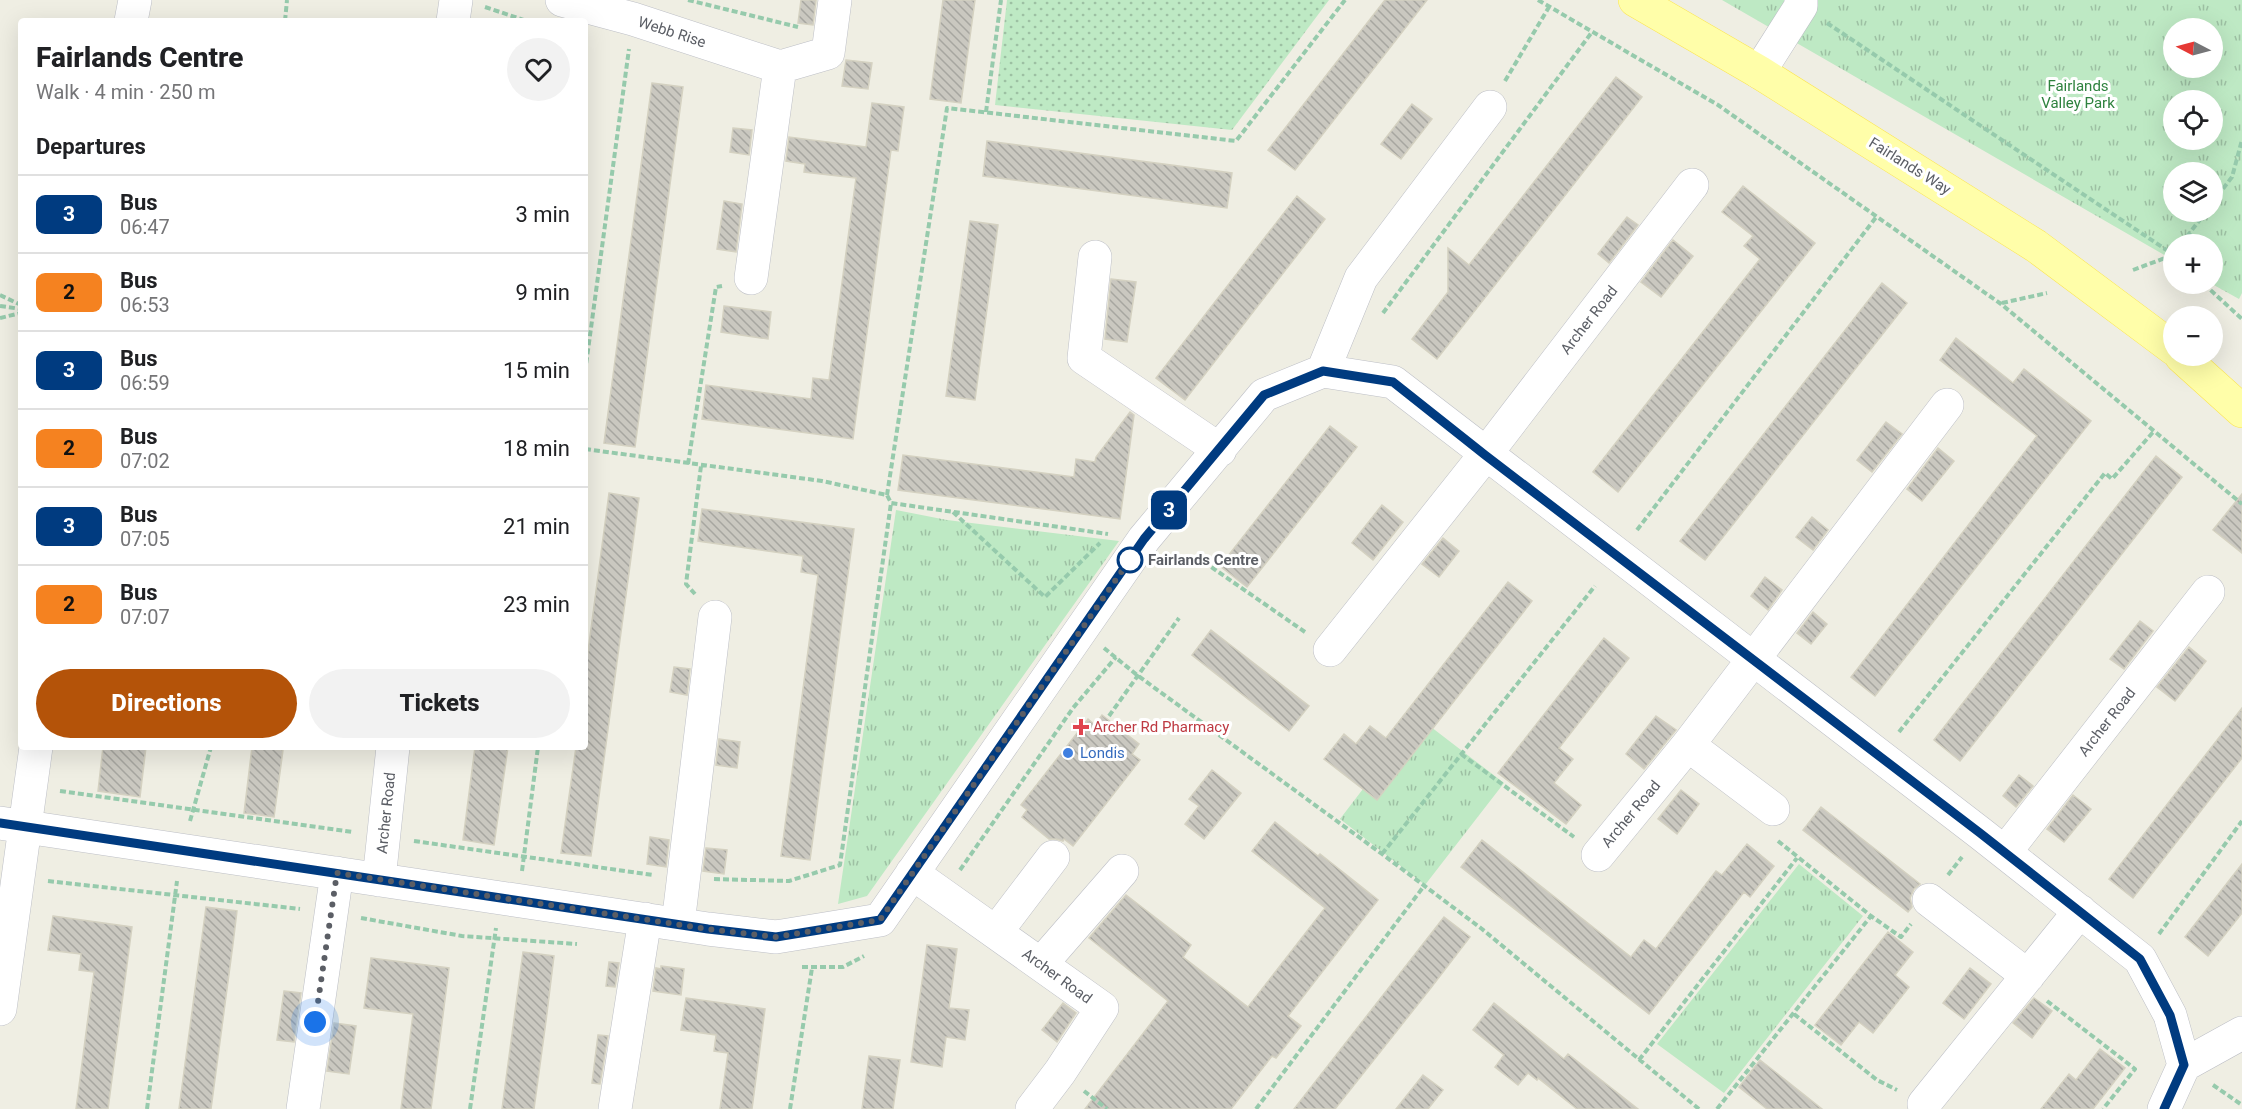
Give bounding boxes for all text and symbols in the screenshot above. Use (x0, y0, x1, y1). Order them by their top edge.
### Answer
street label: Webb Rise (636, 13, 708, 51)
north arrow (2163, 18, 2223, 78)
map controls (2163, 18, 2223, 366)
button: heart (507, 38, 570, 101)
text: Fairlands Centre (36, 41, 243, 74)
park label: Fairlands Valley Park (2041, 77, 2115, 112)
text: Walk · 4 min · 250 m (36, 80, 215, 104)
button: locate (2163, 90, 2223, 150)
text: Departures (36, 134, 146, 159)
street label: Fairlands Way (1866, 134, 1954, 198)
button: layers (2163, 162, 2223, 222)
text: Bus (120, 190, 158, 215)
text: 3 (63, 202, 75, 226)
text: 3 min (515, 202, 570, 227)
text: 06:47 (120, 215, 170, 239)
button: + (2163, 234, 2223, 294)
text: Bus (120, 268, 158, 293)
text: 2 (63, 280, 75, 304)
text: 9 min (515, 280, 570, 305)
street label: Archer Road (1557, 282, 1621, 358)
text: 06:53 (120, 293, 170, 317)
button: − (2163, 306, 2223, 366)
text: Bus (120, 346, 158, 371)
text: 3 (63, 358, 75, 382)
text: 15 min (503, 358, 570, 383)
text: 06:59 (120, 371, 170, 395)
text: Bus (120, 424, 158, 449)
text: 2 (63, 436, 75, 460)
text: 18 min (503, 436, 570, 461)
text: 07:02 (120, 449, 170, 473)
line badge: 3 (1150, 490, 1188, 530)
text: 3 (1163, 498, 1175, 522)
text: Bus (120, 502, 158, 527)
text: 3 (63, 514, 75, 538)
text: 21 min (503, 514, 570, 539)
text: 07:05 (120, 527, 170, 551)
marker: Fairlands Centre (1117, 547, 1143, 573)
place label: Fairlands Centre (1148, 551, 1259, 569)
text: Bus (120, 580, 158, 605)
text: 2 (63, 592, 75, 616)
text: 23 min (503, 592, 570, 617)
text: 07:07 (120, 605, 170, 629)
button: Directions (36, 669, 297, 738)
button: Tickets (309, 669, 570, 738)
street label: Archer Road (2075, 684, 2139, 760)
place label: Archer Rd Pharmacy (1093, 718, 1229, 736)
marker: Archer Rd Pharmacy (1074, 720, 1088, 734)
place label: Londis (1080, 744, 1125, 762)
marker: Londis (1061, 746, 1075, 760)
street label: Archer Road (373, 771, 399, 855)
street label: Archer Road (1598, 777, 1664, 851)
street label: Archer Road (1019, 945, 1095, 1007)
your location (300, 1007, 330, 1037)

